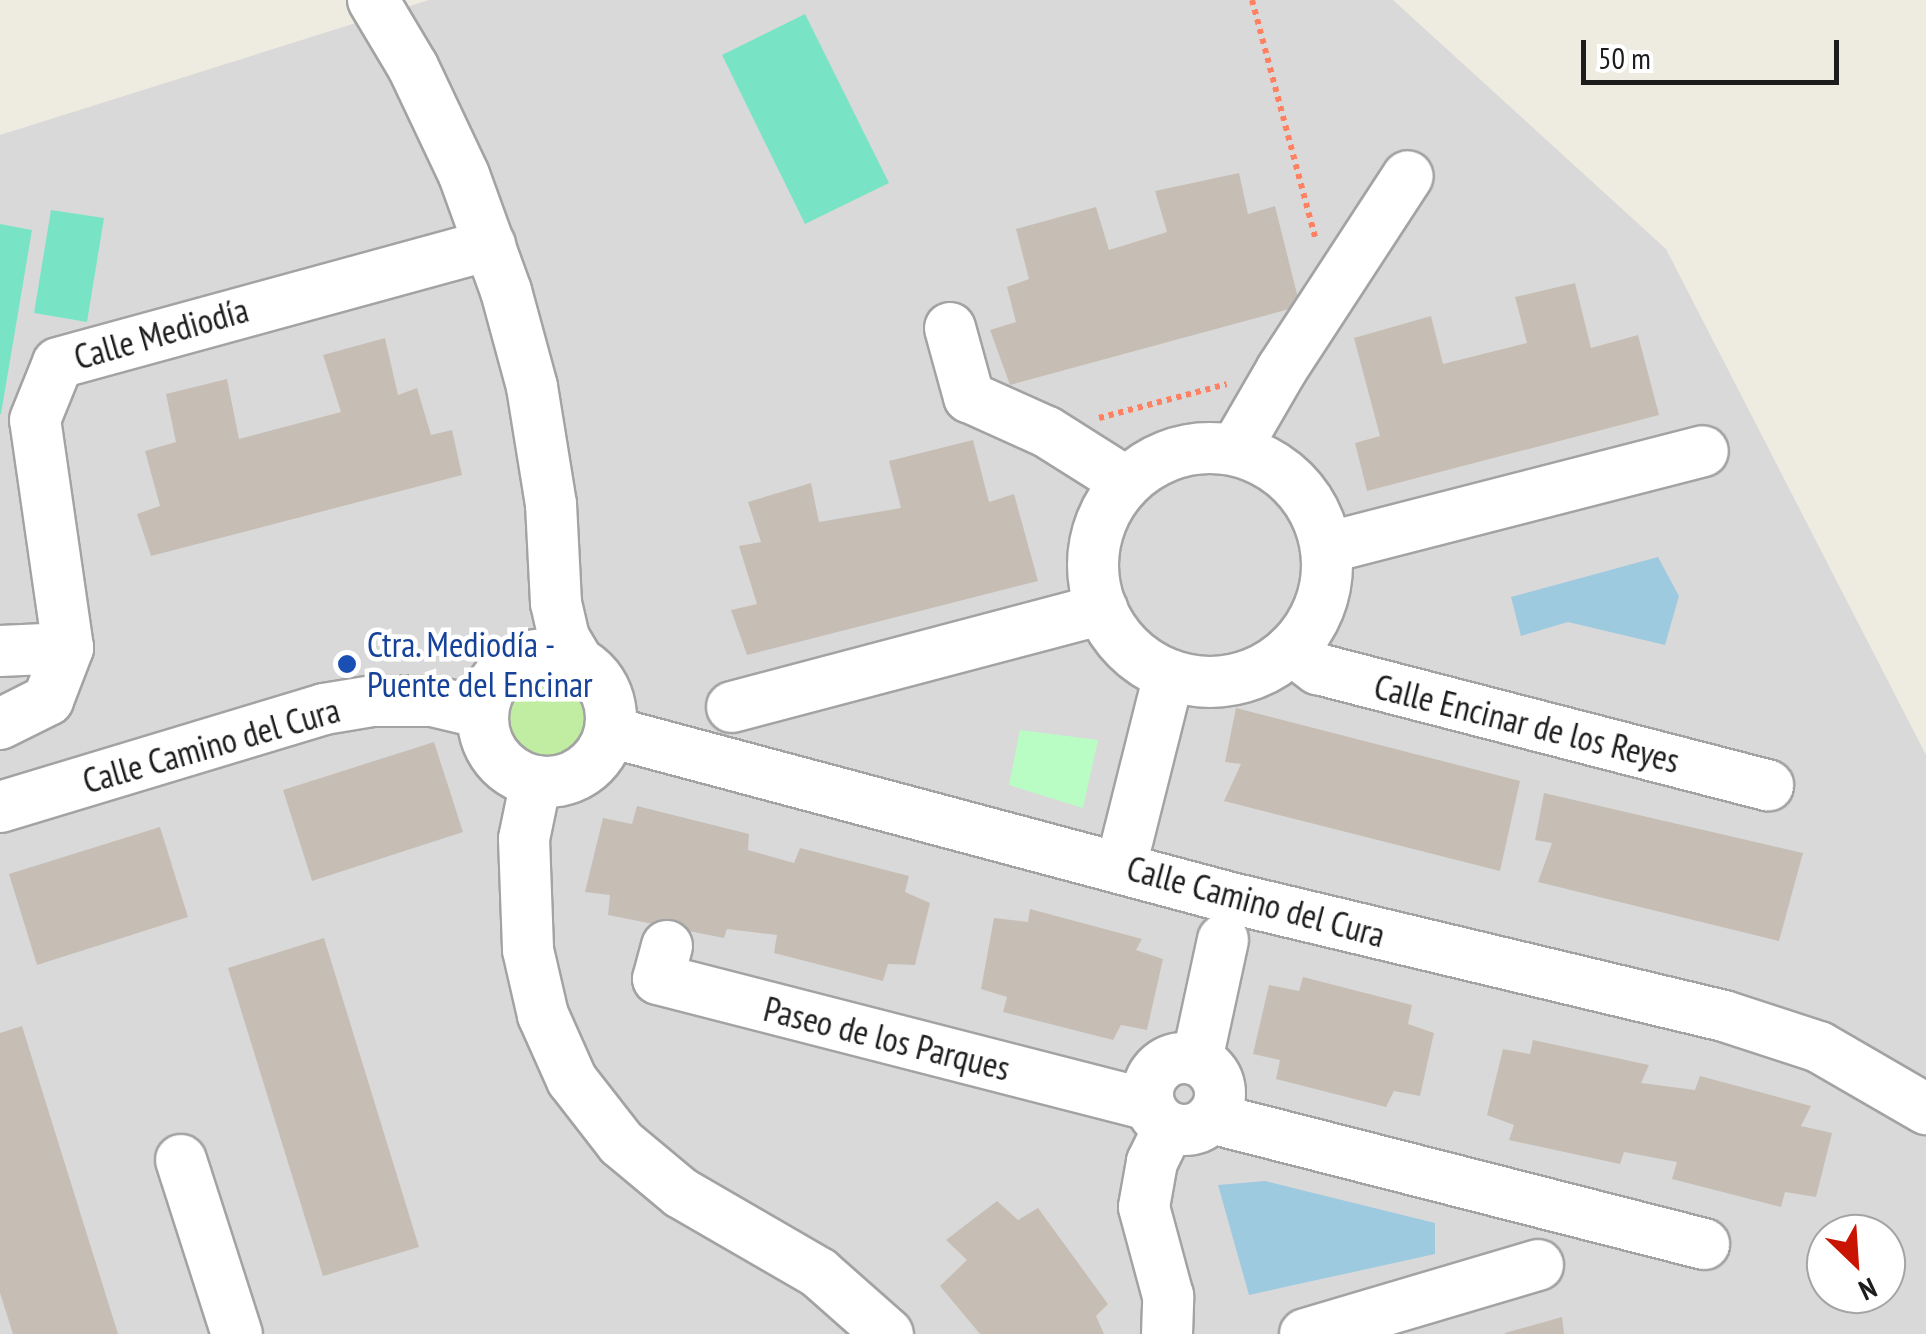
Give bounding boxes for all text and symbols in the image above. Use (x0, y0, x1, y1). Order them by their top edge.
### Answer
scale bar (1586, 20, 1844, 82)
text: 50 m (1598, 38, 1651, 77)
street label: Calle Mediodía (69, 288, 253, 378)
place label: Ctra. Mediodía - Puente del Encinar (367, 623, 593, 705)
marker: Ctra. Mediodía - Puente del Encinar (336, 653, 358, 675)
street label: Calle Encinar de los Reyes (1370, 665, 1684, 781)
street label: Calle Camino del Cura (78, 688, 344, 802)
street label: Calle Camino del Cura (1123, 846, 1389, 956)
street label: Paseo de los Parques (760, 987, 1014, 1089)
north arrow (1806, 1214, 1906, 1314)
text: N (1853, 1270, 1883, 1310)

